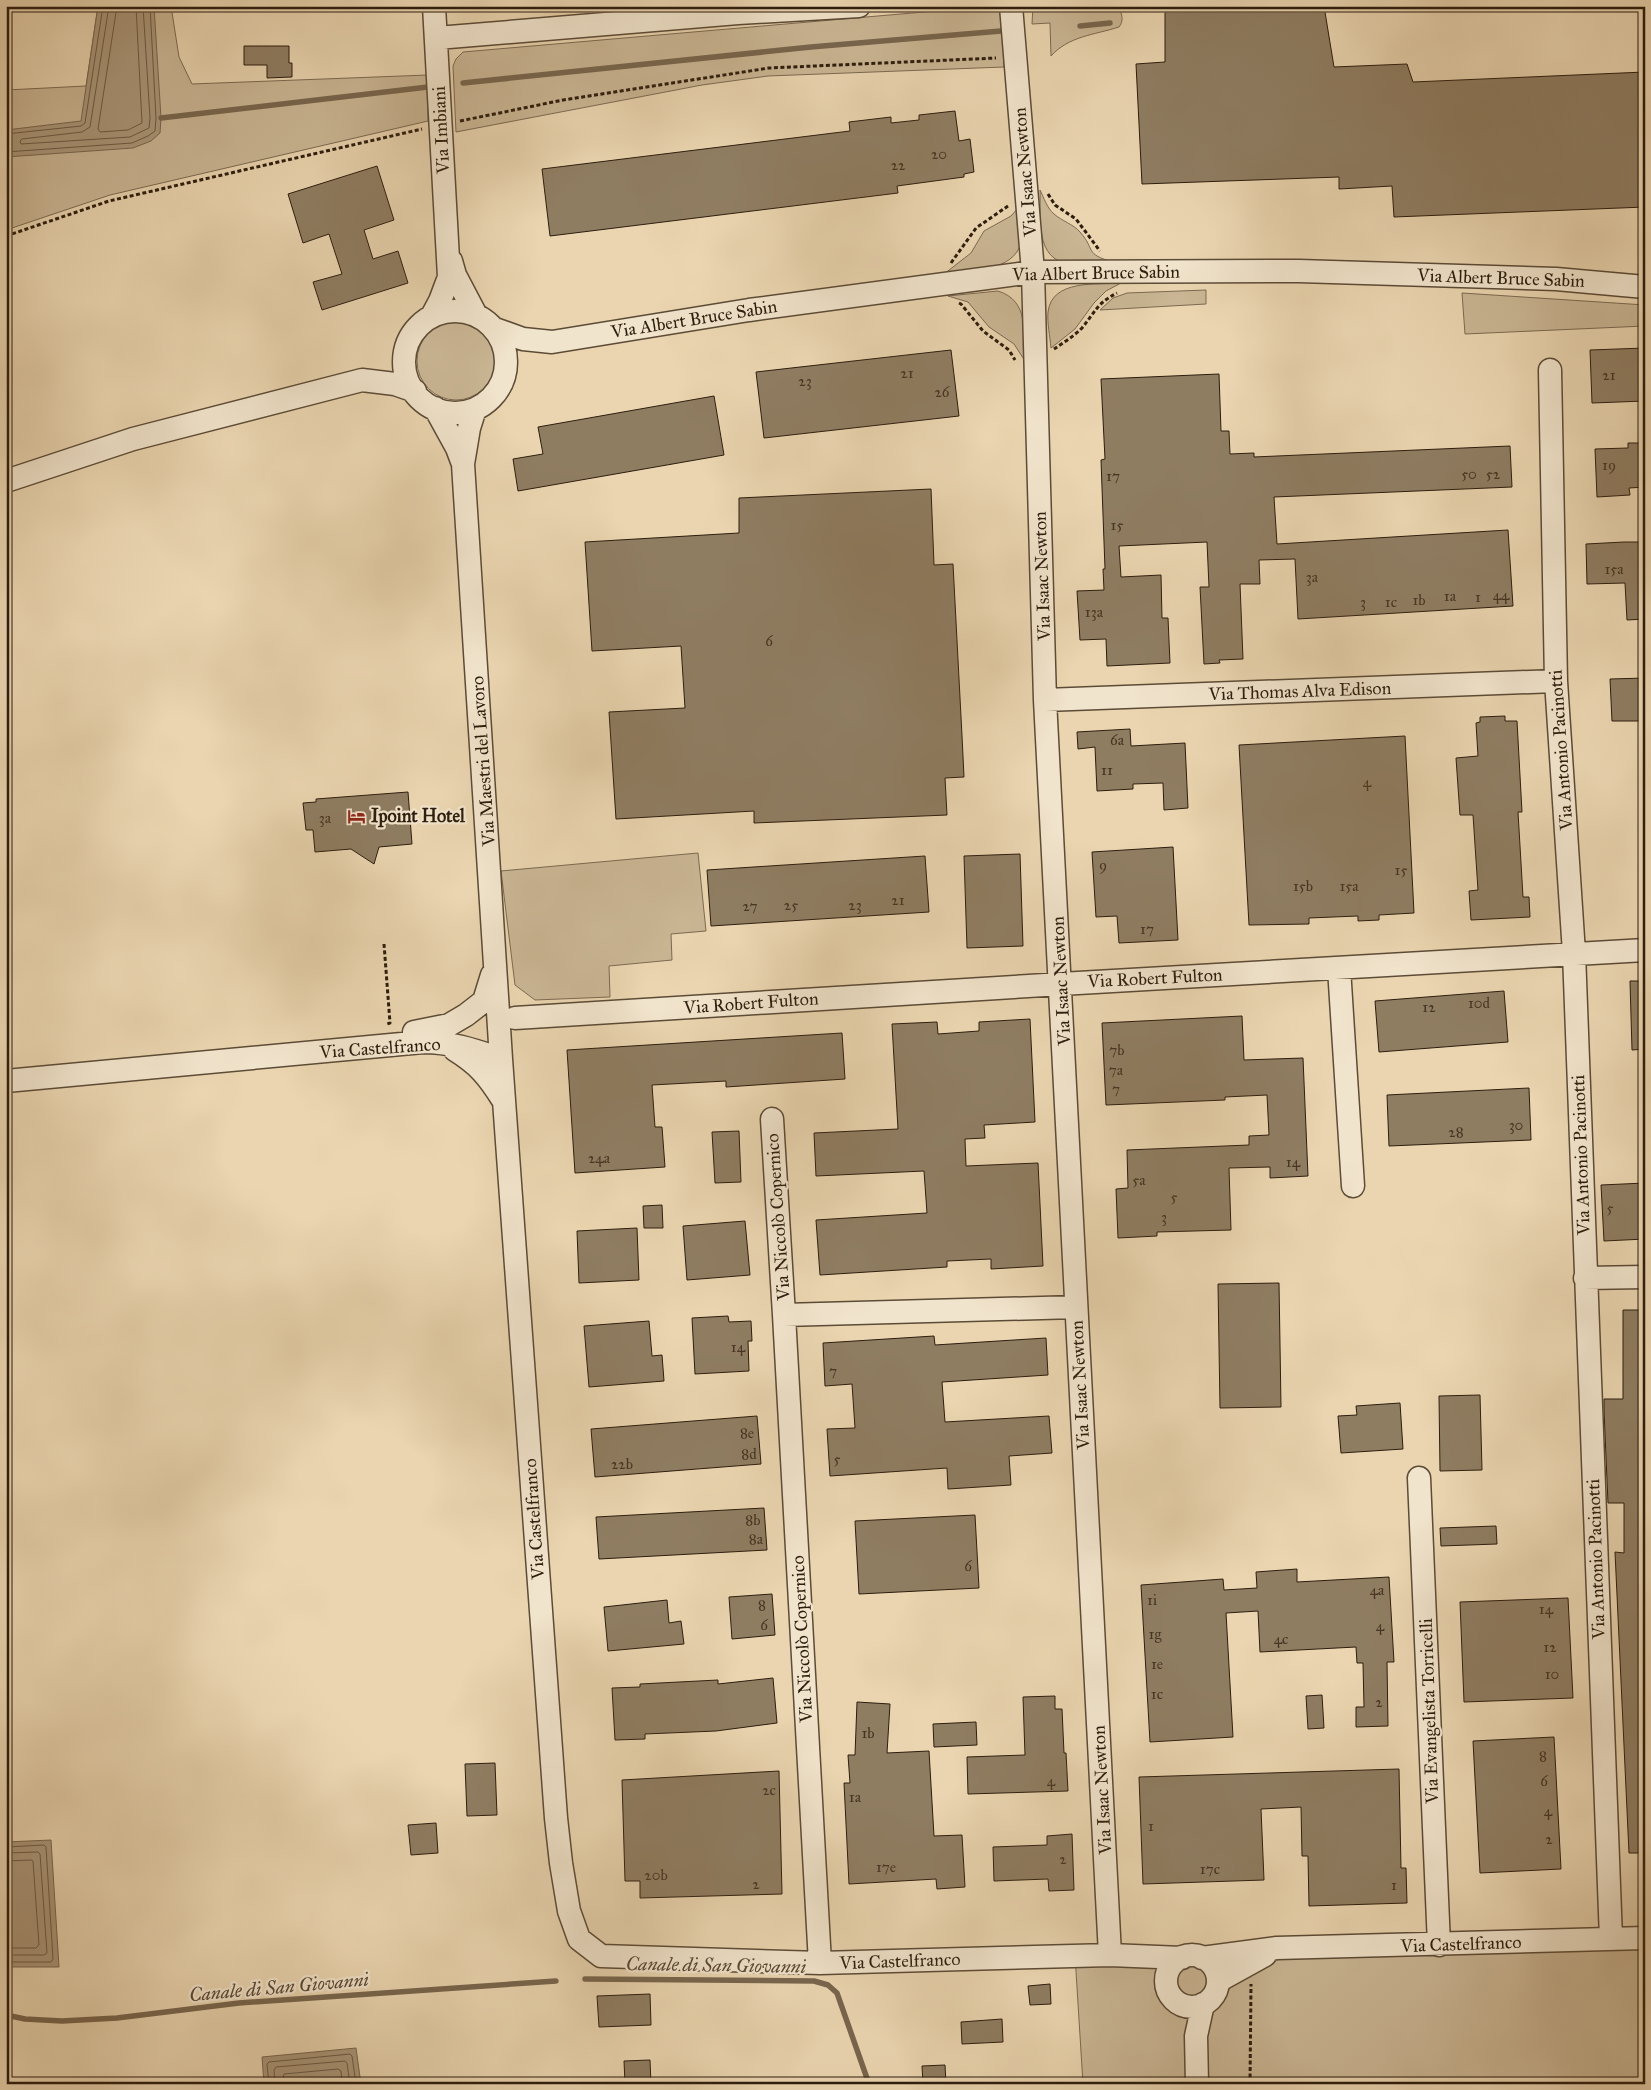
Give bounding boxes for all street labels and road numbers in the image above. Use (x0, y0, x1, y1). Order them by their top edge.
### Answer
street label: Via Imbiani (428, 86, 454, 175)
street label: Via Isaac Newton (1008, 106, 1042, 238)
street label: Via Albert Bruce Sabin (1011, 261, 1180, 285)
street label: Via Albert Bruce Sabin (1416, 264, 1585, 292)
street label: Via Albert Bruce Sabin (608, 295, 779, 343)
street label: Via Isaac Newton (1029, 511, 1055, 642)
street label: Via Antonio Pacinotti (1544, 669, 1578, 832)
street label: Via Maestri del Lavoro (466, 675, 500, 848)
street label: Via Thomas Alva Edison (1207, 677, 1392, 705)
street label: Via Isaac Newton (1047, 916, 1075, 1047)
street label: Via Robert Fulton (1086, 963, 1223, 993)
street label: Via Robert Fulton (682, 987, 819, 1019)
street label: Via Castelfranco (318, 1033, 441, 1063)
street label: Via Antonio Pacinotti (1567, 1074, 1595, 1237)
street label: Via Niccolò Copernico (761, 1133, 795, 1302)
street label: Via Isaac Newton (1066, 1320, 1094, 1451)
street label: Via Castelfranco (519, 1458, 549, 1581)
street label: Via Antonio Pacinotti (1582, 1478, 1610, 1641)
street label: Via Niccolò Copernico (787, 1555, 817, 1724)
street label: Via Evangelista Torricelli (1415, 1618, 1444, 1805)
street label: Via Isaac Newton (1088, 1725, 1116, 1856)
street label: Via Castelfranco (1399, 1931, 1522, 1957)
street label: Via Castelfranco (838, 1948, 961, 1974)

